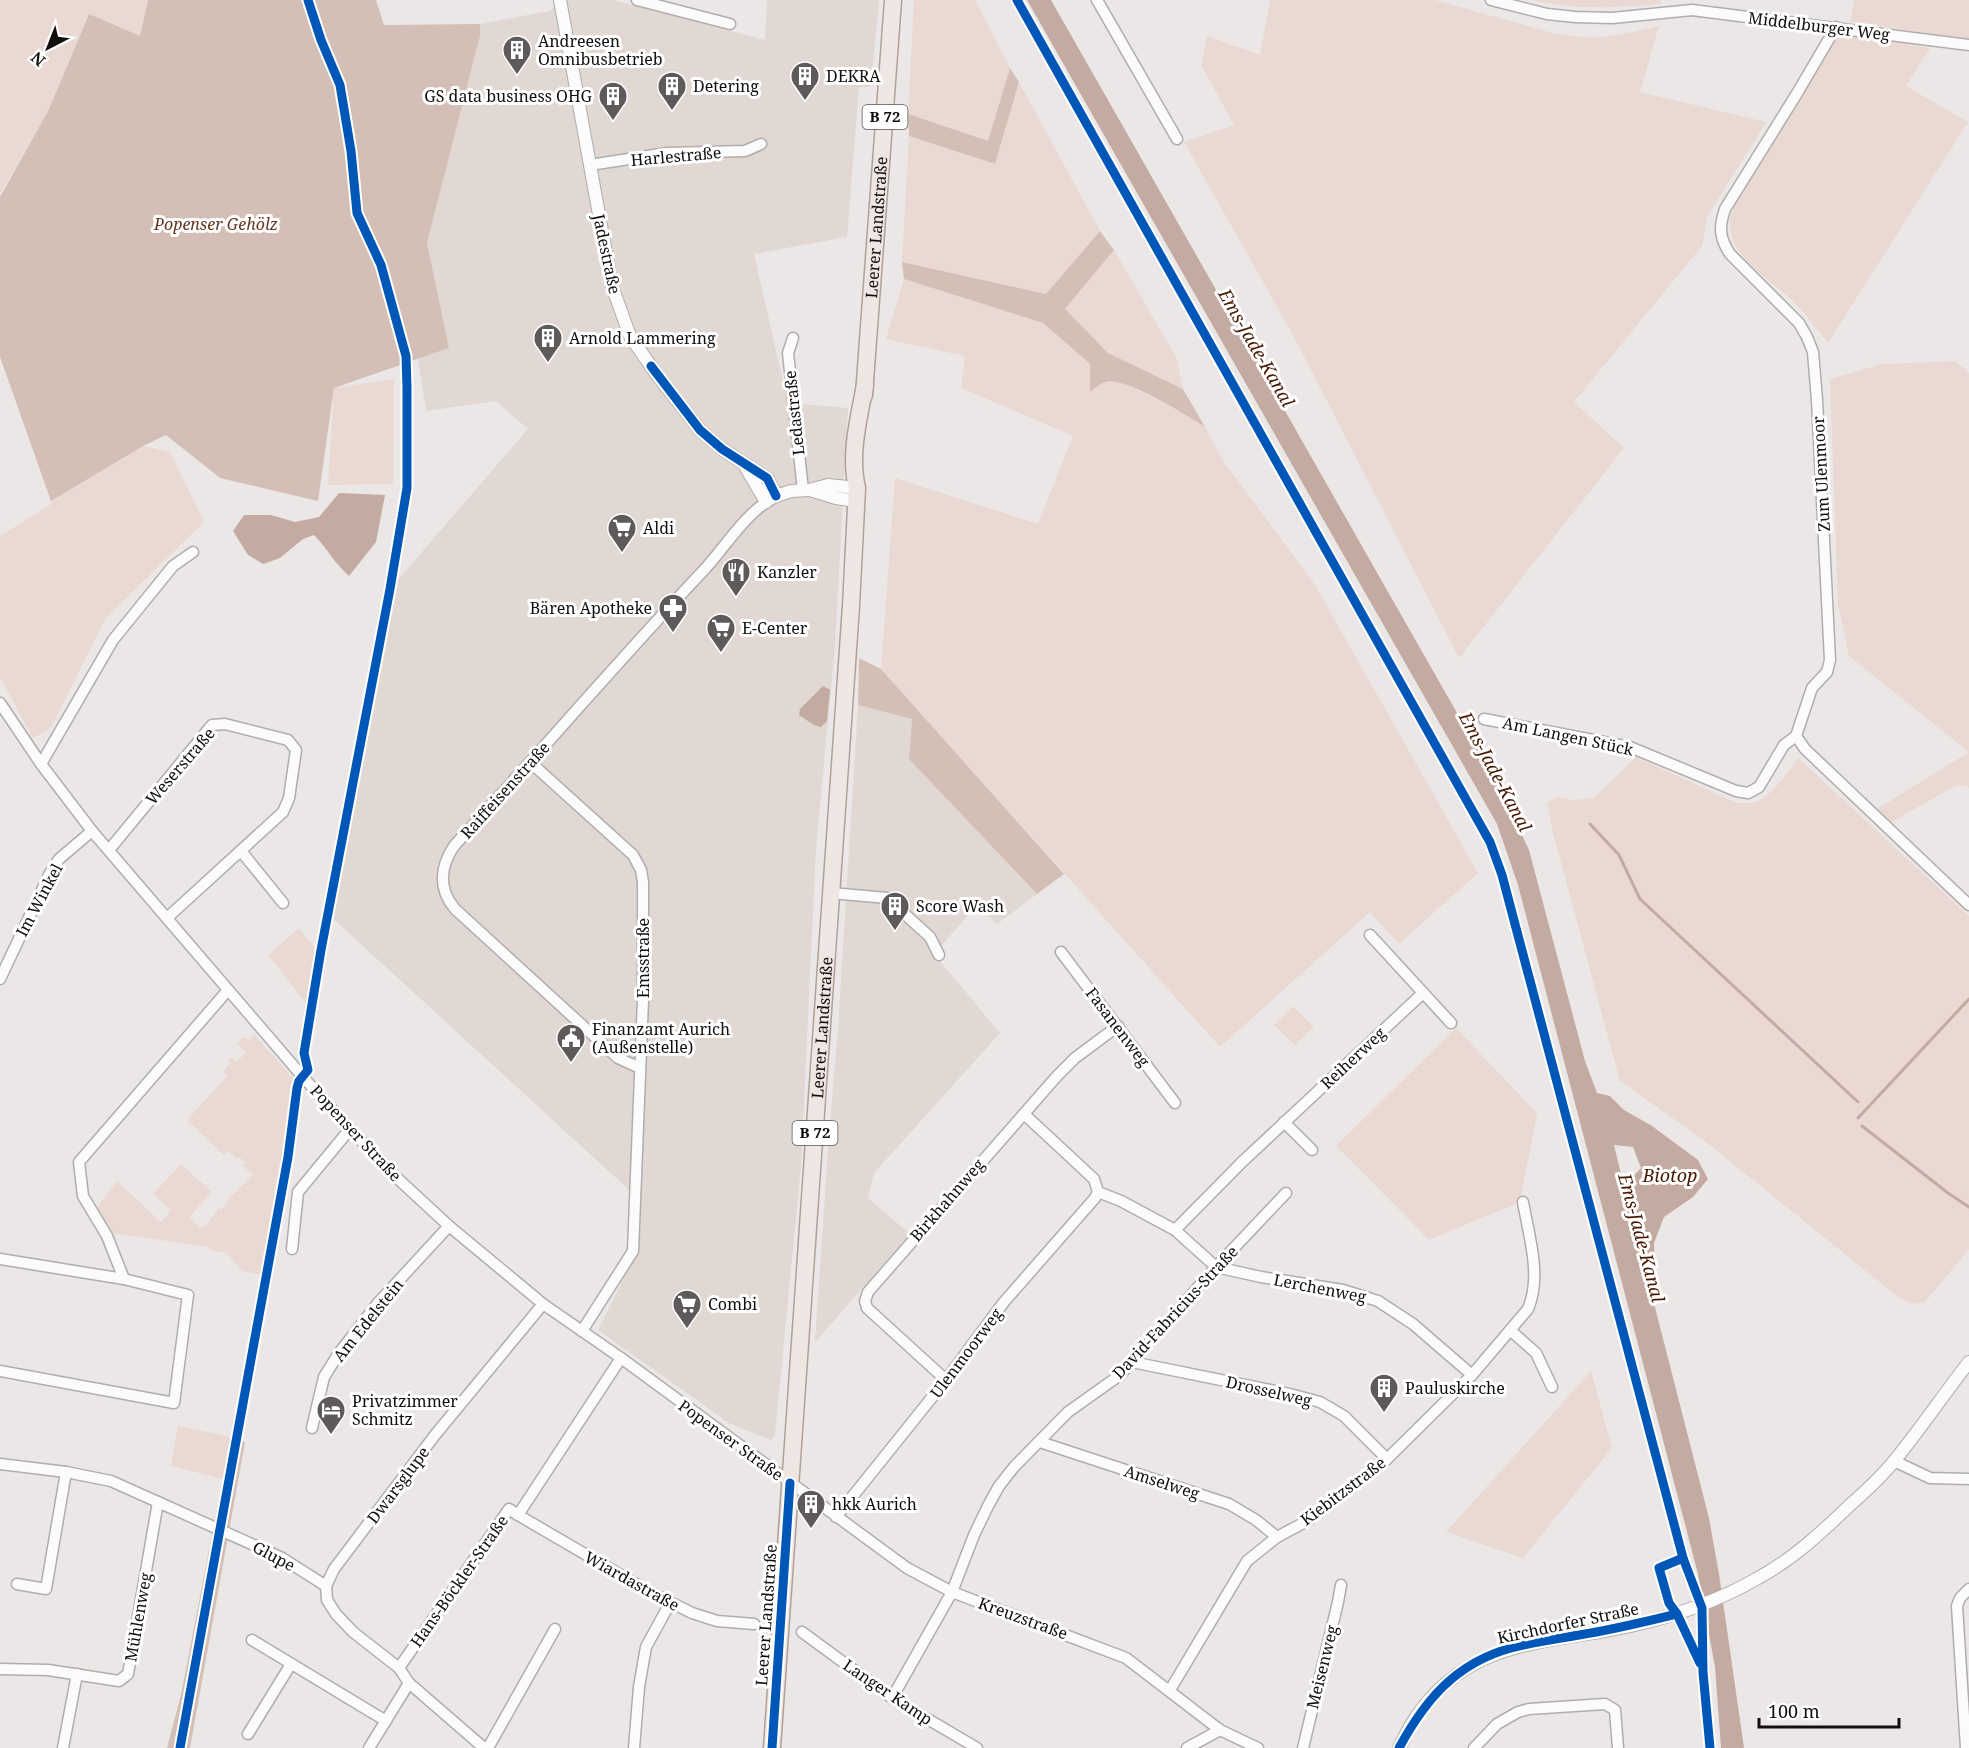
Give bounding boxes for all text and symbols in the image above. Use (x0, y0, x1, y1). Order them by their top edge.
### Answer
street label: Middelburger Weg (1747, 6, 1892, 46)
north arrow (18, 18, 78, 78)
place label: Andreesen Omnibusbetrieb (538, 30, 663, 70)
building icon: Andreesen Omnibusbetrieb (501, 34, 533, 76)
text: N (26, 46, 50, 72)
building icon: DEKRA (789, 60, 821, 102)
place label: DEKRA (826, 65, 881, 87)
building icon: Detering (656, 70, 688, 112)
place label: Detering (693, 75, 759, 97)
building icon: GS data business OHG (597, 80, 629, 122)
place label: GS data business OHG (424, 85, 593, 107)
road number: B 72 (862, 105, 908, 129)
street label: Harlestraße (630, 141, 722, 171)
street label: Leerer Landstraße (860, 156, 892, 299)
street label: Jadestraße (588, 211, 626, 296)
park label: Popenser Gehölz (153, 213, 278, 235)
water label: Ems-Jade-Kanal (1213, 283, 1301, 411)
building icon: Arnold Lammering (532, 322, 564, 364)
place label: Arnold Lammering (569, 327, 716, 349)
street label: Ledastraße (779, 369, 809, 457)
street label: Zum Ulenmoor (1807, 415, 1835, 532)
supermarket icon: Aldi (606, 512, 638, 554)
place label: Aldi (643, 517, 674, 539)
restaurant icon: Kanzler (720, 556, 752, 598)
place label: Kanzler (757, 561, 817, 583)
pharmacy icon: Bären Apotheke (657, 592, 689, 634)
place label: Bären Apotheke (530, 597, 652, 619)
supermarket icon: E-Center (705, 612, 737, 654)
place label: E-Center (742, 617, 808, 639)
water label: Ems-Jade-Kanal (1454, 706, 1538, 836)
street label: Am Langen Stück (1501, 711, 1636, 761)
street label: Weserstraße (140, 723, 220, 809)
street label: Raiffeisenstraße (455, 737, 555, 843)
street label: Im Winkel (11, 860, 67, 940)
building icon: Score Wash (879, 890, 911, 932)
place label: Score Wash (916, 895, 1004, 917)
street label: Emsstraße (632, 918, 654, 998)
street label: Leerer Landstraße (806, 956, 838, 1099)
street label: Fasanenweg (1081, 983, 1155, 1072)
place label: Finanzamt Aurich (Außenstelle) (592, 1018, 730, 1058)
public building icon: Finanzamt Aurich (Außenstelle) (555, 1022, 587, 1064)
street label: Reiherweg (1316, 1022, 1391, 1094)
street label: Popenser Straße (305, 1080, 407, 1186)
road number: B 72 (792, 1121, 838, 1145)
street label: Birkhahnweg (905, 1154, 989, 1246)
water label: Biotop (1642, 1163, 1697, 1187)
water label: Ems-Jade-Kanal (1613, 1170, 1671, 1305)
street label: David-Fabricius-Straße (1107, 1241, 1243, 1383)
street label: Lerchenweg (1272, 1268, 1369, 1308)
street label: Am Edelstein (328, 1274, 408, 1366)
supermarket icon: Combi (671, 1288, 703, 1330)
place label: Combi (708, 1293, 757, 1315)
street label: Ulenmoorweg (925, 1303, 1007, 1403)
street label: Drosselweg (1224, 1370, 1314, 1412)
building icon: Pauluskirche (1368, 1372, 1400, 1414)
place label: Pauluskirche (1405, 1377, 1505, 1399)
place label: Privatzimmer Schmitz (352, 1390, 458, 1430)
hotel icon: Privatzimmer Schmitz (315, 1394, 347, 1436)
street label: Popenser Straße (674, 1394, 788, 1486)
street label: Dwarsglupe (362, 1442, 434, 1528)
street label: Kiebitzstraße (1296, 1452, 1390, 1530)
street label: Amselweg (1121, 1459, 1203, 1505)
building icon: hkk Aurich (795, 1488, 827, 1530)
place label: hkk Aurich (832, 1493, 917, 1515)
street label: Hans-Böckler-Straße (405, 1511, 513, 1651)
street label: Glupe (249, 1536, 299, 1576)
street label: Leerer Landstraße (750, 1543, 782, 1687)
street label: Wiardastraße (581, 1546, 683, 1616)
street label: Mühlenweg (119, 1570, 157, 1663)
street label: Kreuzstraße (975, 1592, 1071, 1644)
street label: Kirchdorfer Straße (1495, 1597, 1641, 1649)
street label: Meisenweg (1301, 1622, 1343, 1711)
street label: Langer Kamp (839, 1654, 937, 1730)
scale bar (1759, 1691, 1898, 1729)
text: 100 m (1768, 1699, 1820, 1723)

